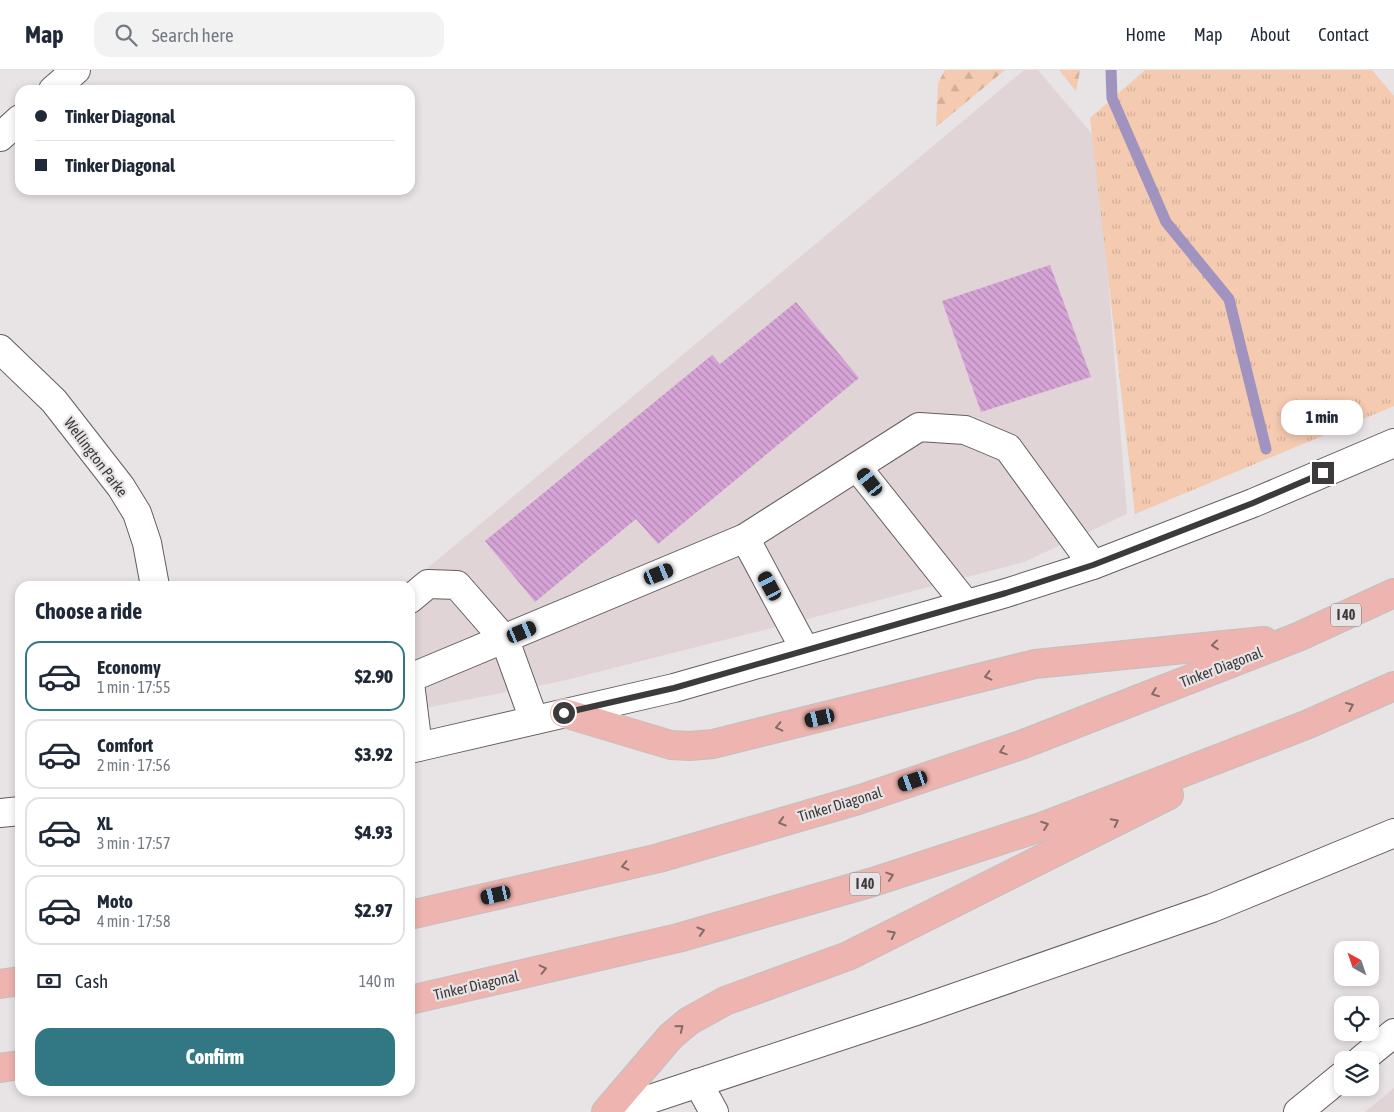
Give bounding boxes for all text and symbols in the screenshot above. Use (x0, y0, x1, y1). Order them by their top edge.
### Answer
search box (94, 12, 444, 57)
text: Map (25, 21, 64, 48)
icon: search (112, 21, 140, 49)
text: Search here (152, 24, 234, 46)
text: Home (1126, 24, 1166, 45)
text: Map (1194, 24, 1223, 45)
text: About (1251, 24, 1290, 45)
text: Contact (1318, 24, 1369, 45)
text: Tinker Diagonal (65, 105, 175, 127)
text: Tinker Diagonal (65, 154, 175, 176)
callout: 1 min (1282, 400, 1364, 436)
text: 1 min (1306, 408, 1338, 426)
street label: Wellington Parke (61, 414, 131, 500)
route end (1312, 462, 1334, 484)
car (854, 466, 885, 498)
car (642, 561, 675, 587)
car (756, 569, 783, 603)
text: Choose a ride (35, 598, 142, 624)
road number: I 40 (1331, 604, 1361, 626)
car (505, 619, 538, 645)
one-way arrow (1211, 640, 1219, 651)
street label: Tinker Diagonal (1177, 643, 1265, 690)
icon: car (37, 654, 82, 699)
text: Economy (97, 656, 161, 678)
text: $2.90 (355, 665, 393, 687)
one-way arrow (984, 670, 992, 680)
text: 1 min · 17:55 (97, 678, 170, 696)
one-way arrow (1151, 687, 1160, 697)
one-way arrow (1345, 701, 1354, 712)
route start (553, 702, 575, 724)
car (803, 707, 836, 729)
one-way arrow (774, 721, 783, 732)
icon: car (37, 732, 82, 777)
text: Comfort (97, 734, 153, 756)
text: $3.92 (355, 743, 393, 765)
one-way arrow (1000, 745, 1008, 755)
text: 2 min · 17:56 (97, 756, 170, 774)
car (896, 769, 929, 793)
street label: Tinker Diagonal (796, 783, 884, 825)
icon: car (37, 810, 82, 855)
text: XL (97, 812, 113, 834)
one-way arrow (778, 816, 786, 826)
one-way arrow (1110, 817, 1119, 828)
text: $4.93 (355, 821, 393, 843)
one-way arrow (1040, 821, 1048, 831)
text: 3 min · 17:57 (97, 834, 170, 852)
one-way arrow (621, 860, 630, 870)
road number: I 40 (850, 872, 880, 896)
one-way arrow (886, 872, 894, 882)
car (479, 884, 512, 906)
icon: car (37, 888, 82, 933)
text: Moto (97, 890, 133, 912)
text: $2.97 (355, 899, 393, 921)
text: 4 min · 17:58 (97, 912, 170, 930)
one-way arrow (696, 927, 704, 937)
one-way arrow (887, 930, 896, 940)
north arrow (1334, 941, 1379, 986)
map controls (1334, 941, 1379, 1096)
one-way arrow (538, 964, 547, 975)
icon: cash (35, 967, 63, 995)
street label: Tinker Diagonal (432, 967, 520, 1003)
text: Cash (75, 970, 108, 992)
text: 140 m (359, 972, 395, 990)
button: locate (1334, 996, 1379, 1041)
one-way arrow (674, 1025, 684, 1034)
button: Confirm (35, 1028, 395, 1086)
button: layers (1334, 1051, 1379, 1096)

